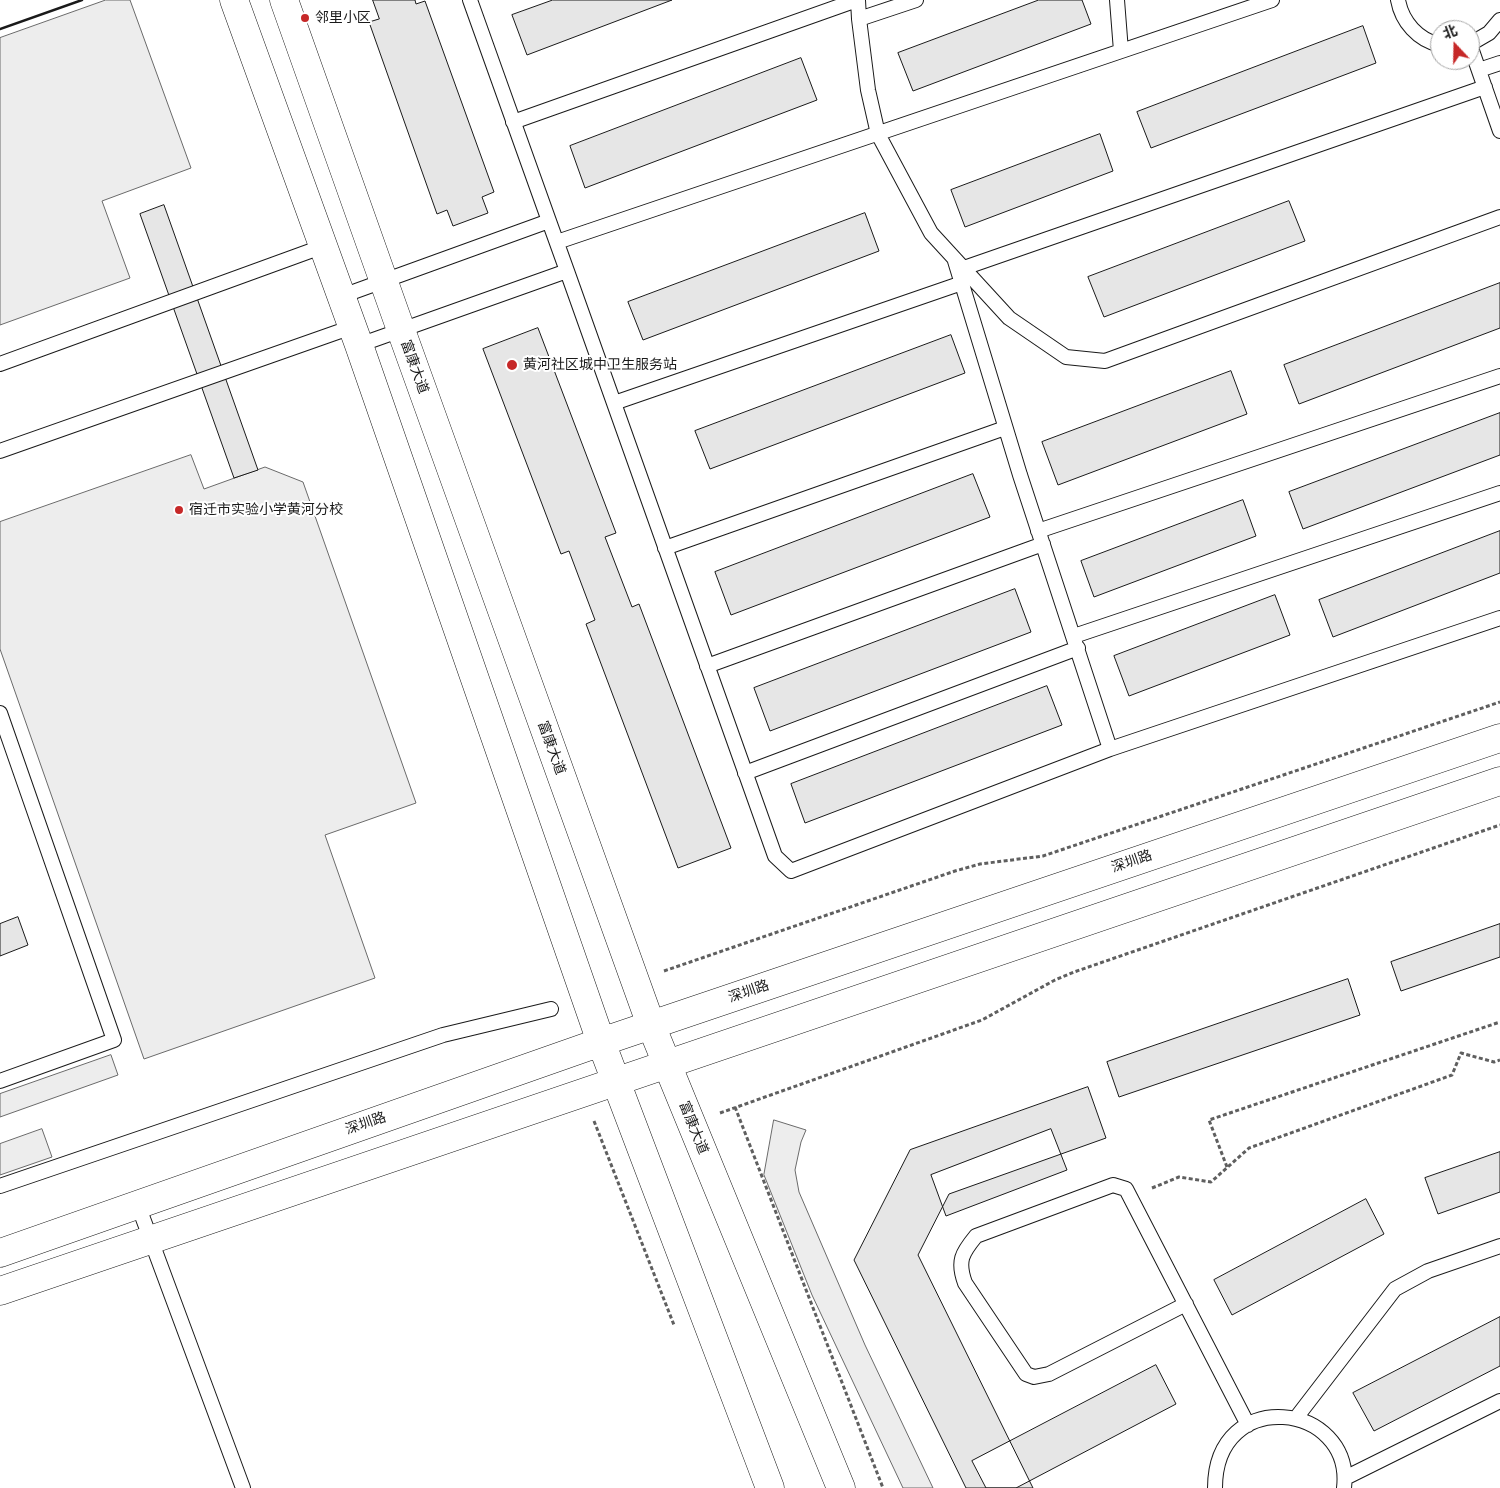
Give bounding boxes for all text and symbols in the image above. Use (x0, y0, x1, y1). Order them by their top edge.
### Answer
place label: 邻里小区 (315, 10, 371, 26)
marker: 邻里小区 (299, 12, 311, 24)
north arrow (1430, 20, 1480, 70)
text: 北 (1441, 22, 1459, 42)
street label: 富康大道 (397, 338, 431, 396)
place label: 黄河社区城中卫生服务站 (523, 357, 677, 373)
marker: 黄河社区城中卫生服务站 (505, 358, 519, 372)
place label: 宿迁市实验小学黄河分校 (189, 502, 343, 518)
marker: 宿迁市实验小学黄河分校 (173, 504, 185, 516)
street label: 富康大道 (534, 719, 568, 777)
street label: 深圳路 (1109, 847, 1155, 877)
street label: 深圳路 (726, 977, 772, 1007)
street label: 富康大道 (675, 1099, 711, 1157)
street label: 深圳路 (343, 1109, 389, 1139)

